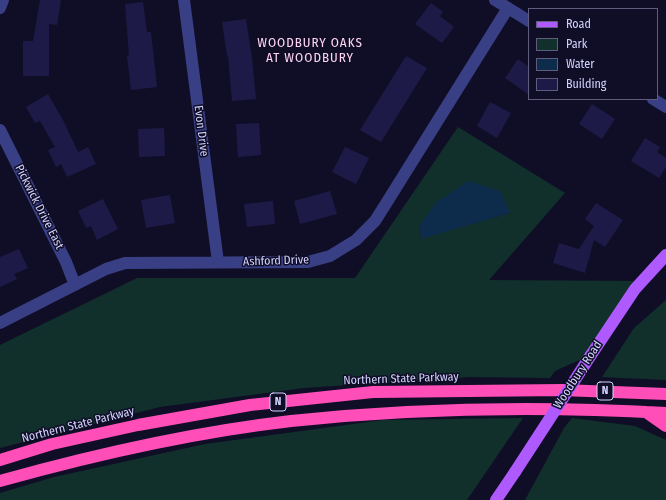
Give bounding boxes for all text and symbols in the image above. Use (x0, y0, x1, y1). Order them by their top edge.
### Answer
legend (528, 8, 658, 100)
text: Road (566, 17, 591, 31)
district label: WOODBURY OAKS AT WOODBURY (257, 35, 363, 66)
text: Park (566, 37, 587, 51)
text: Water (566, 57, 594, 71)
text: Building (566, 77, 606, 91)
street label: Evon Drive (191, 105, 211, 157)
street label: Pickwick Drive East (11, 162, 67, 252)
street label: Ashford Drive (243, 253, 309, 269)
street label: Woodbury Road (551, 338, 605, 412)
street label: Northern State Parkway (343, 370, 459, 388)
road number: N (597, 382, 613, 400)
road number: N (270, 393, 286, 411)
street label: Northern State Parkway (20, 404, 136, 446)

